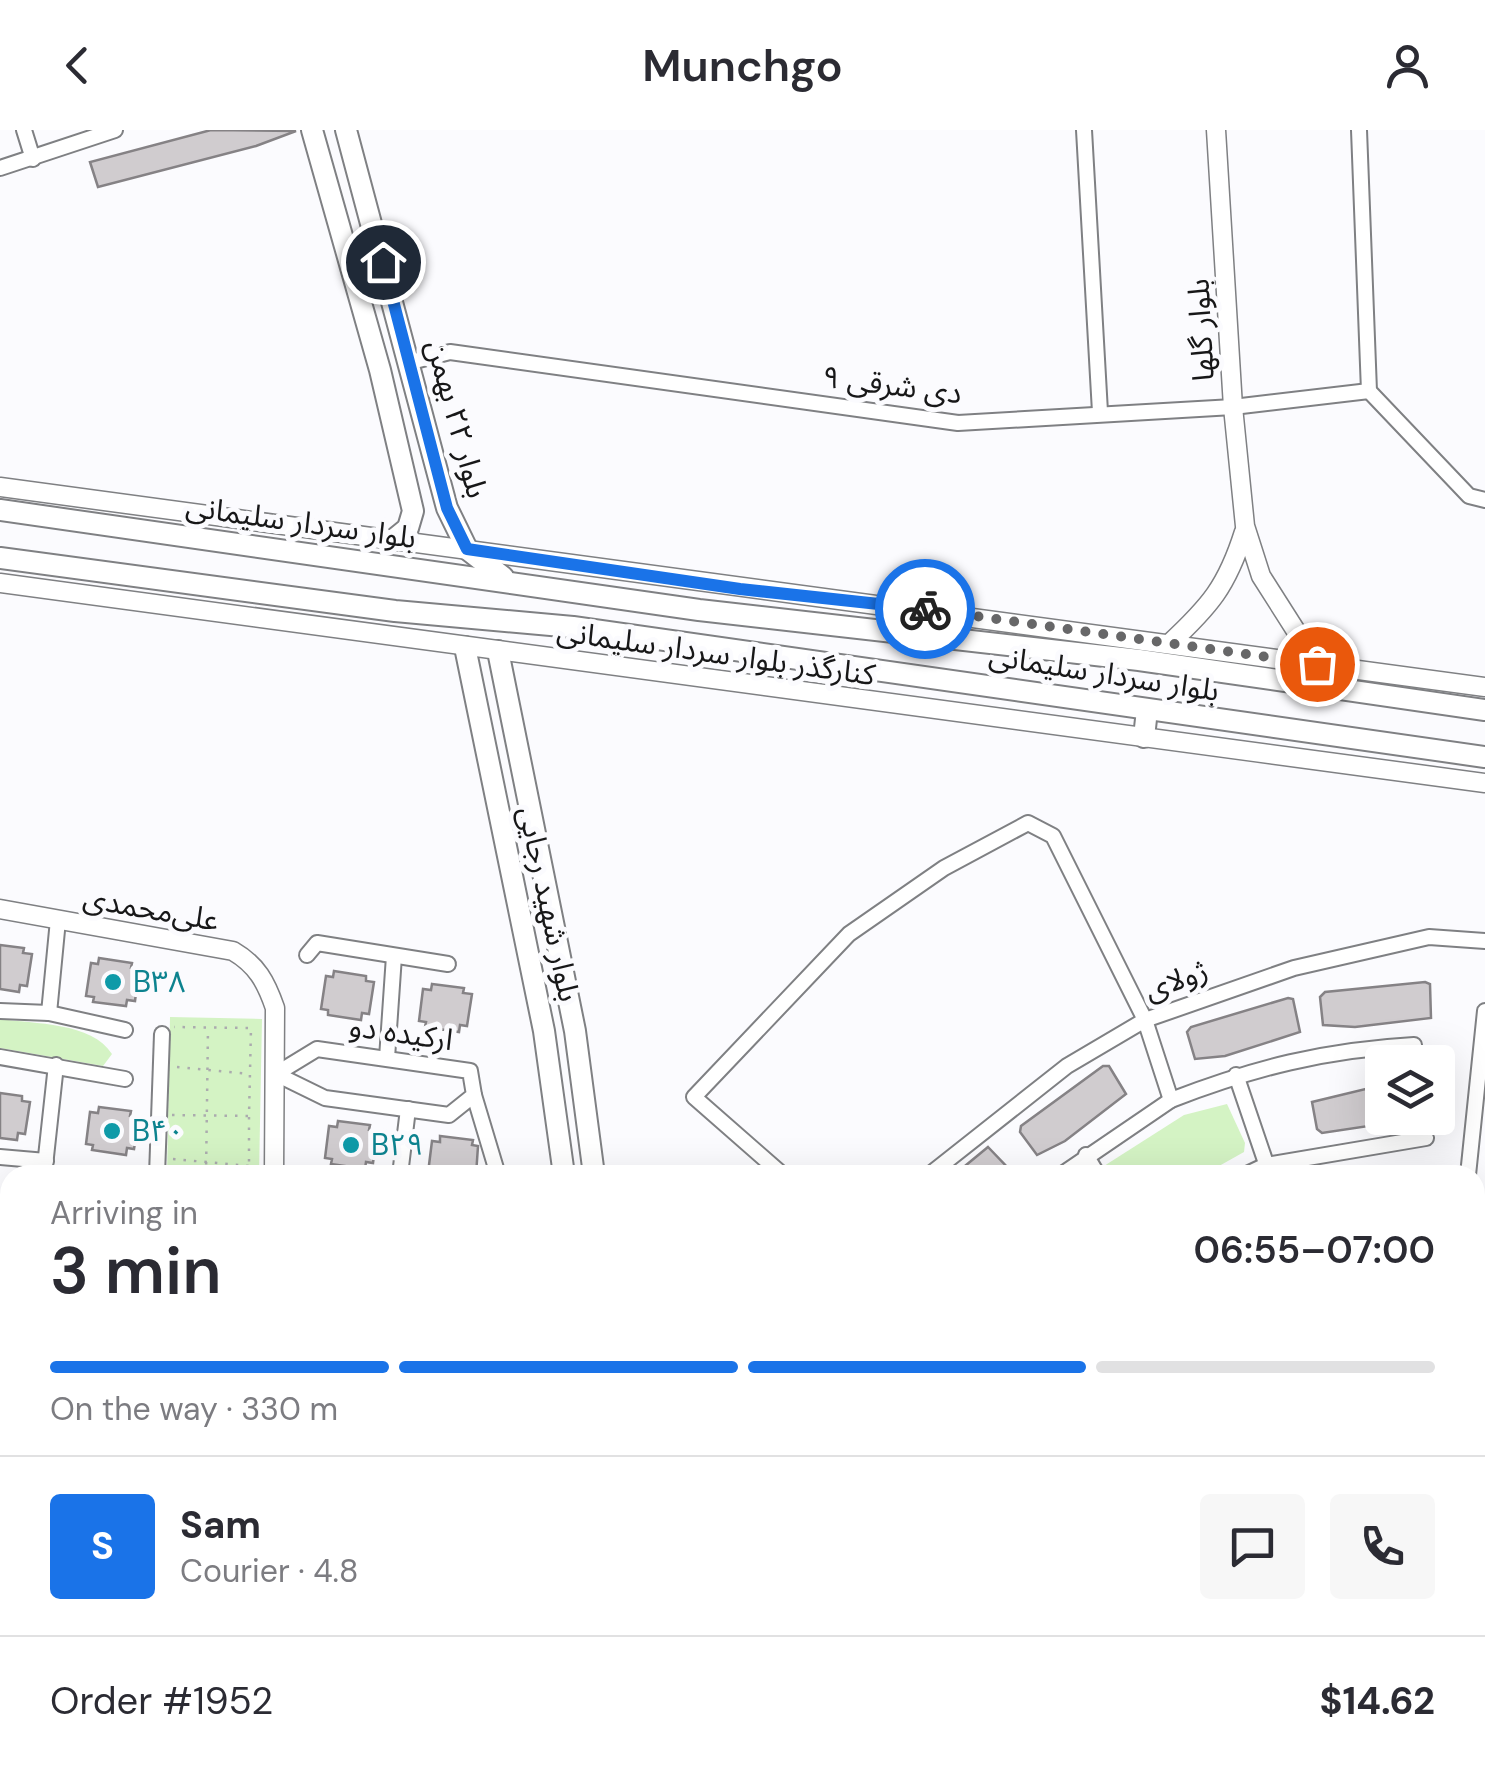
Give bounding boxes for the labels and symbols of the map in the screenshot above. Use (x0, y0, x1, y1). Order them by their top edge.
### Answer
pin (341, 220, 426, 305)
street label: بلوار گلها (1178, 278, 1223, 382)
street label: بلوار ۲۲ بهمن (418, 335, 497, 502)
street label: ۹ دی شرقی (820, 357, 964, 412)
street label: بلوار سردار سلیمانی (183, 486, 419, 557)
courier (875, 559, 975, 659)
street label: کنارگذر بلوار سردار سلیمانی (555, 611, 878, 694)
pin (1275, 622, 1360, 707)
street label: بلوار سردار سلیمانی (986, 635, 1222, 710)
street label: بلوار شهید رجایی (510, 803, 589, 1005)
street label: علی‌محمدی (80, 877, 222, 940)
street label: ژولای (1139, 950, 1213, 1009)
place label: B۳۸ (133, 962, 185, 1001)
marker: B۳۸ (102, 971, 124, 993)
street label: ارکیده دو (347, 1006, 455, 1059)
place label: B۴۰ (132, 1111, 184, 1150)
marker: B۴۰ (101, 1120, 123, 1142)
place label: B۲۹ (371, 1125, 423, 1164)
marker: B۲۹ (340, 1134, 362, 1156)

